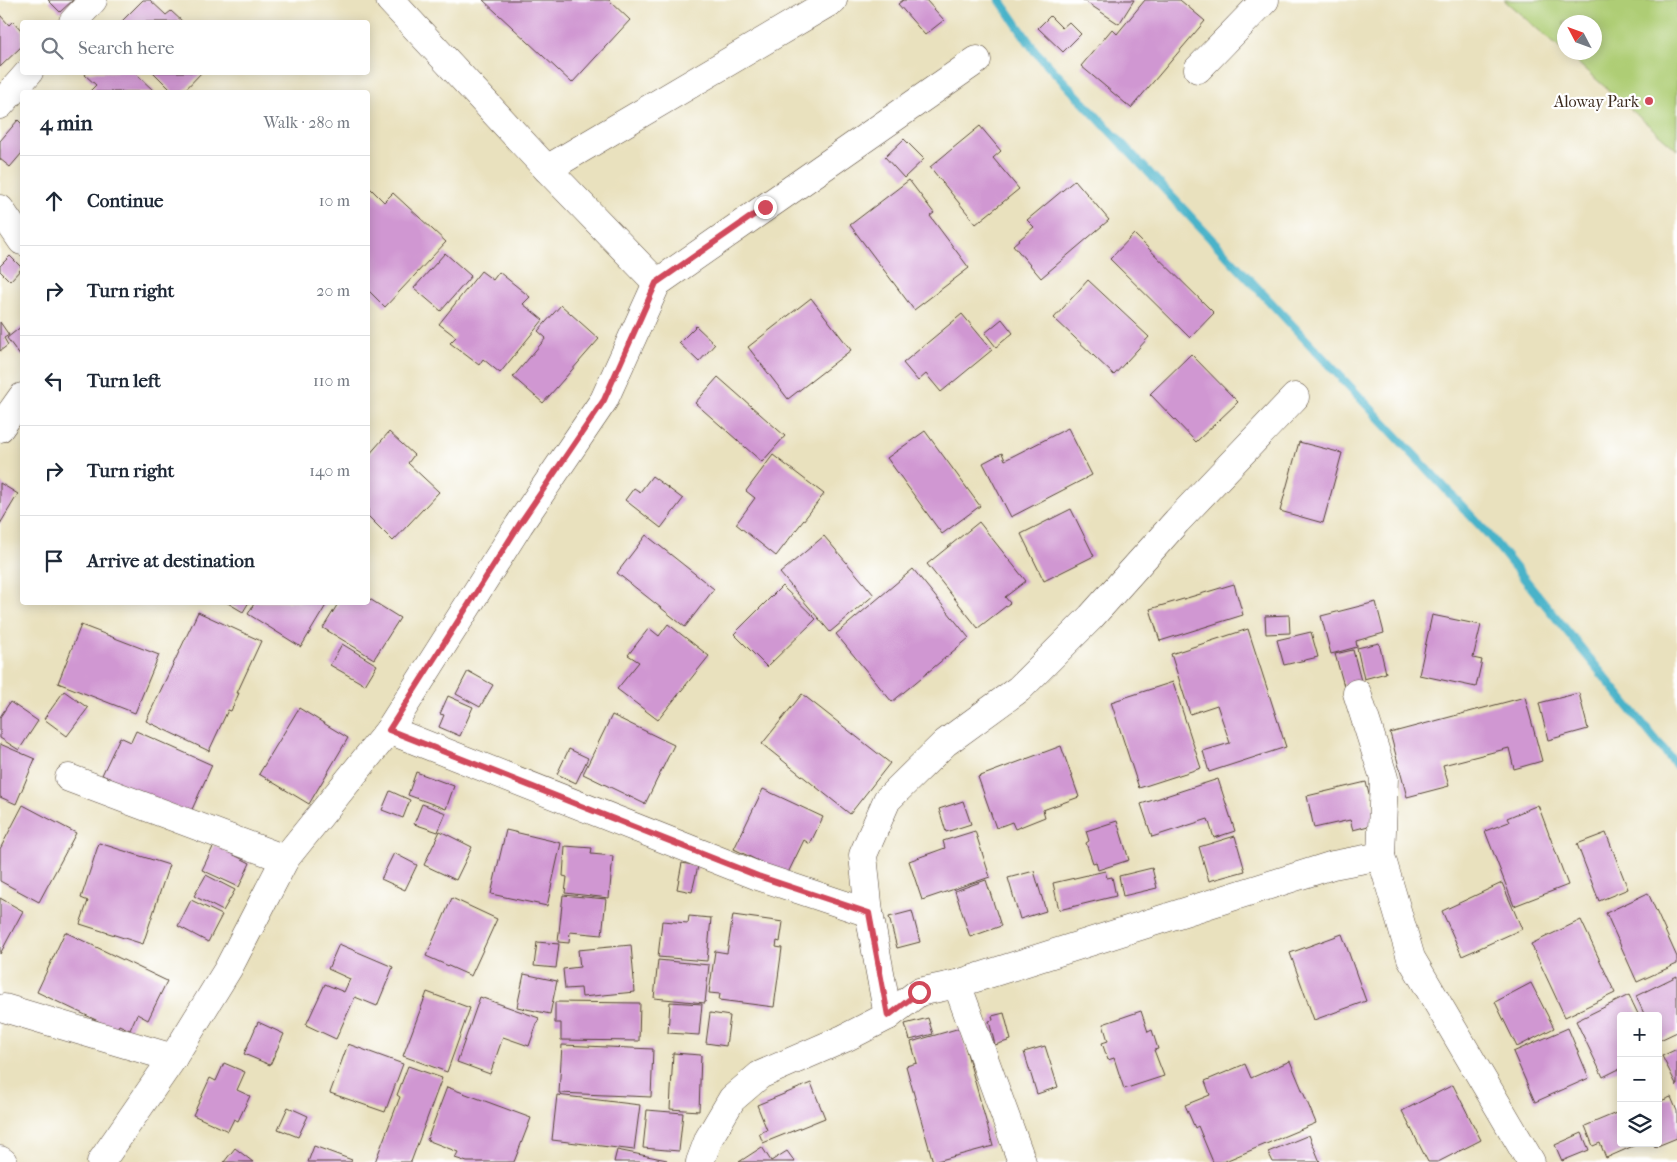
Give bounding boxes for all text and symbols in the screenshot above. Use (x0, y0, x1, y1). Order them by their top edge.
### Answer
north arrow (1557, 15, 1602, 60)
search box (20, 20, 370, 75)
icon: search (38, 34, 66, 62)
text: Search here (78, 37, 174, 59)
place label: Aloway Park (1553, 92, 1640, 111)
marker: Aloway Park (1643, 95, 1655, 107)
text: 4 min (40, 111, 93, 135)
text: Walk · 280 m (263, 113, 350, 132)
icon: ahead (40, 187, 68, 215)
text: Continue (87, 190, 163, 212)
text: 10 m (319, 191, 350, 210)
route end (754, 196, 777, 219)
icon: right (40, 277, 68, 305)
text: Turn right (87, 280, 174, 302)
text: 20 m (316, 281, 350, 300)
icon: left (40, 367, 68, 395)
text: Turn left (87, 370, 161, 392)
text: 110 m (313, 371, 350, 390)
icon: right (40, 457, 68, 485)
text: Turn right (87, 460, 174, 482)
text: 140 m (309, 461, 350, 480)
icon: arrive (40, 547, 68, 575)
text: Arrive at destination (87, 550, 255, 572)
route start (908, 981, 931, 1004)
map controls (1617, 1012, 1662, 1147)
button: + (1617, 1012, 1662, 1057)
button: − (1617, 1057, 1662, 1102)
button: layers (1617, 1102, 1662, 1147)

